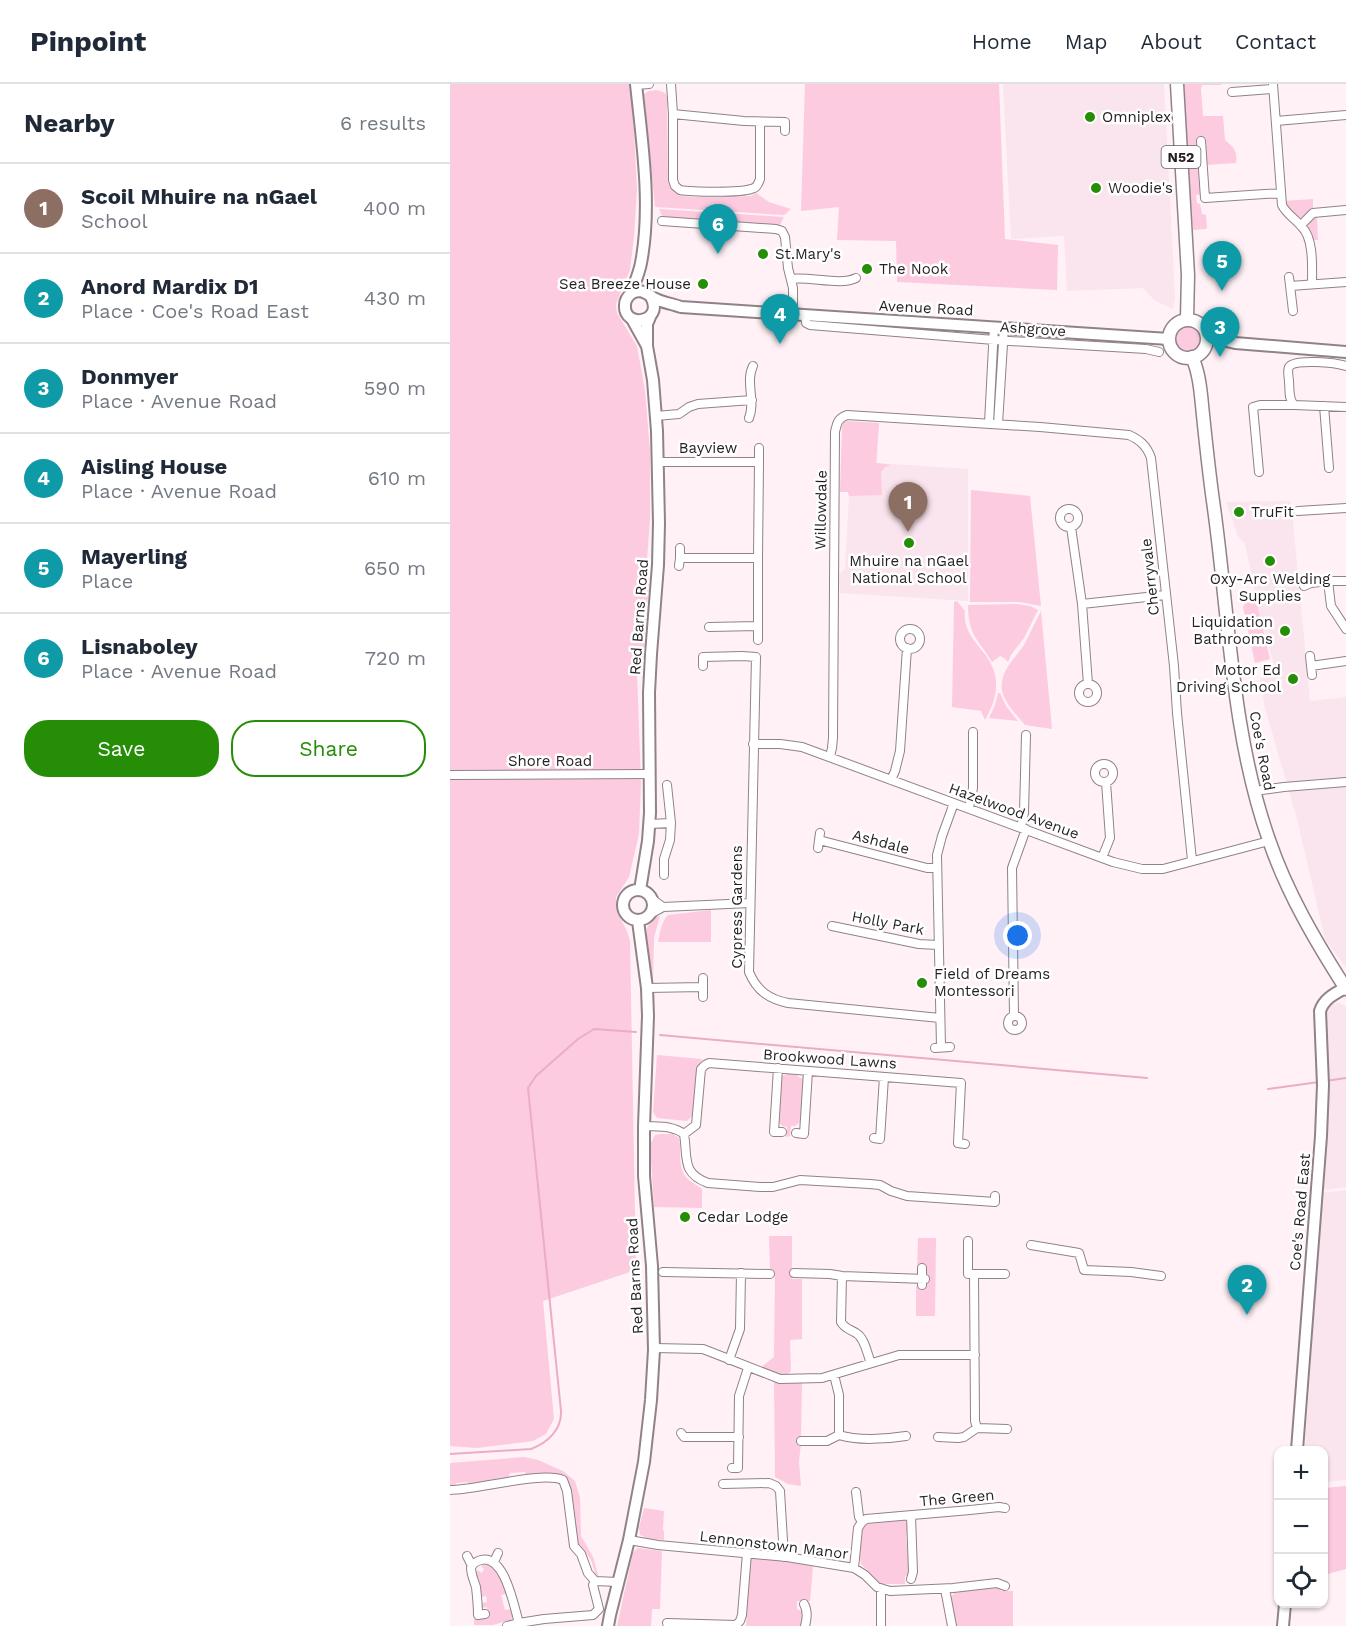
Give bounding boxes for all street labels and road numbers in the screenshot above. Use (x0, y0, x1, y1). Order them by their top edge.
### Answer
road number: N52 (1162, 146, 1200, 168)
street label: Avenue Road (878, 297, 974, 319)
street label: Ashgrove (999, 318, 1067, 340)
street label: Bayview (679, 439, 738, 457)
street label: Willowdale (811, 470, 831, 550)
street label: Cherryvale (1137, 537, 1163, 617)
street label: Red Barns Road (626, 558, 652, 676)
street label: Coe's Road (1245, 710, 1279, 792)
street label: Shore Road (508, 752, 592, 770)
street label: Hazelwood Avenue (946, 779, 1082, 843)
street label: Ashdale (851, 826, 911, 858)
street label: Cypress Gardens (728, 845, 746, 969)
street label: Holly Park (850, 907, 926, 939)
street label: Brookwood Lawns (763, 1045, 898, 1073)
street label: Coe's Road East (1286, 1152, 1314, 1272)
street label: Red Barns Road (623, 1217, 647, 1335)
street label: The Green (919, 1486, 995, 1510)
street label: Lennonstown Manor (699, 1527, 849, 1563)

